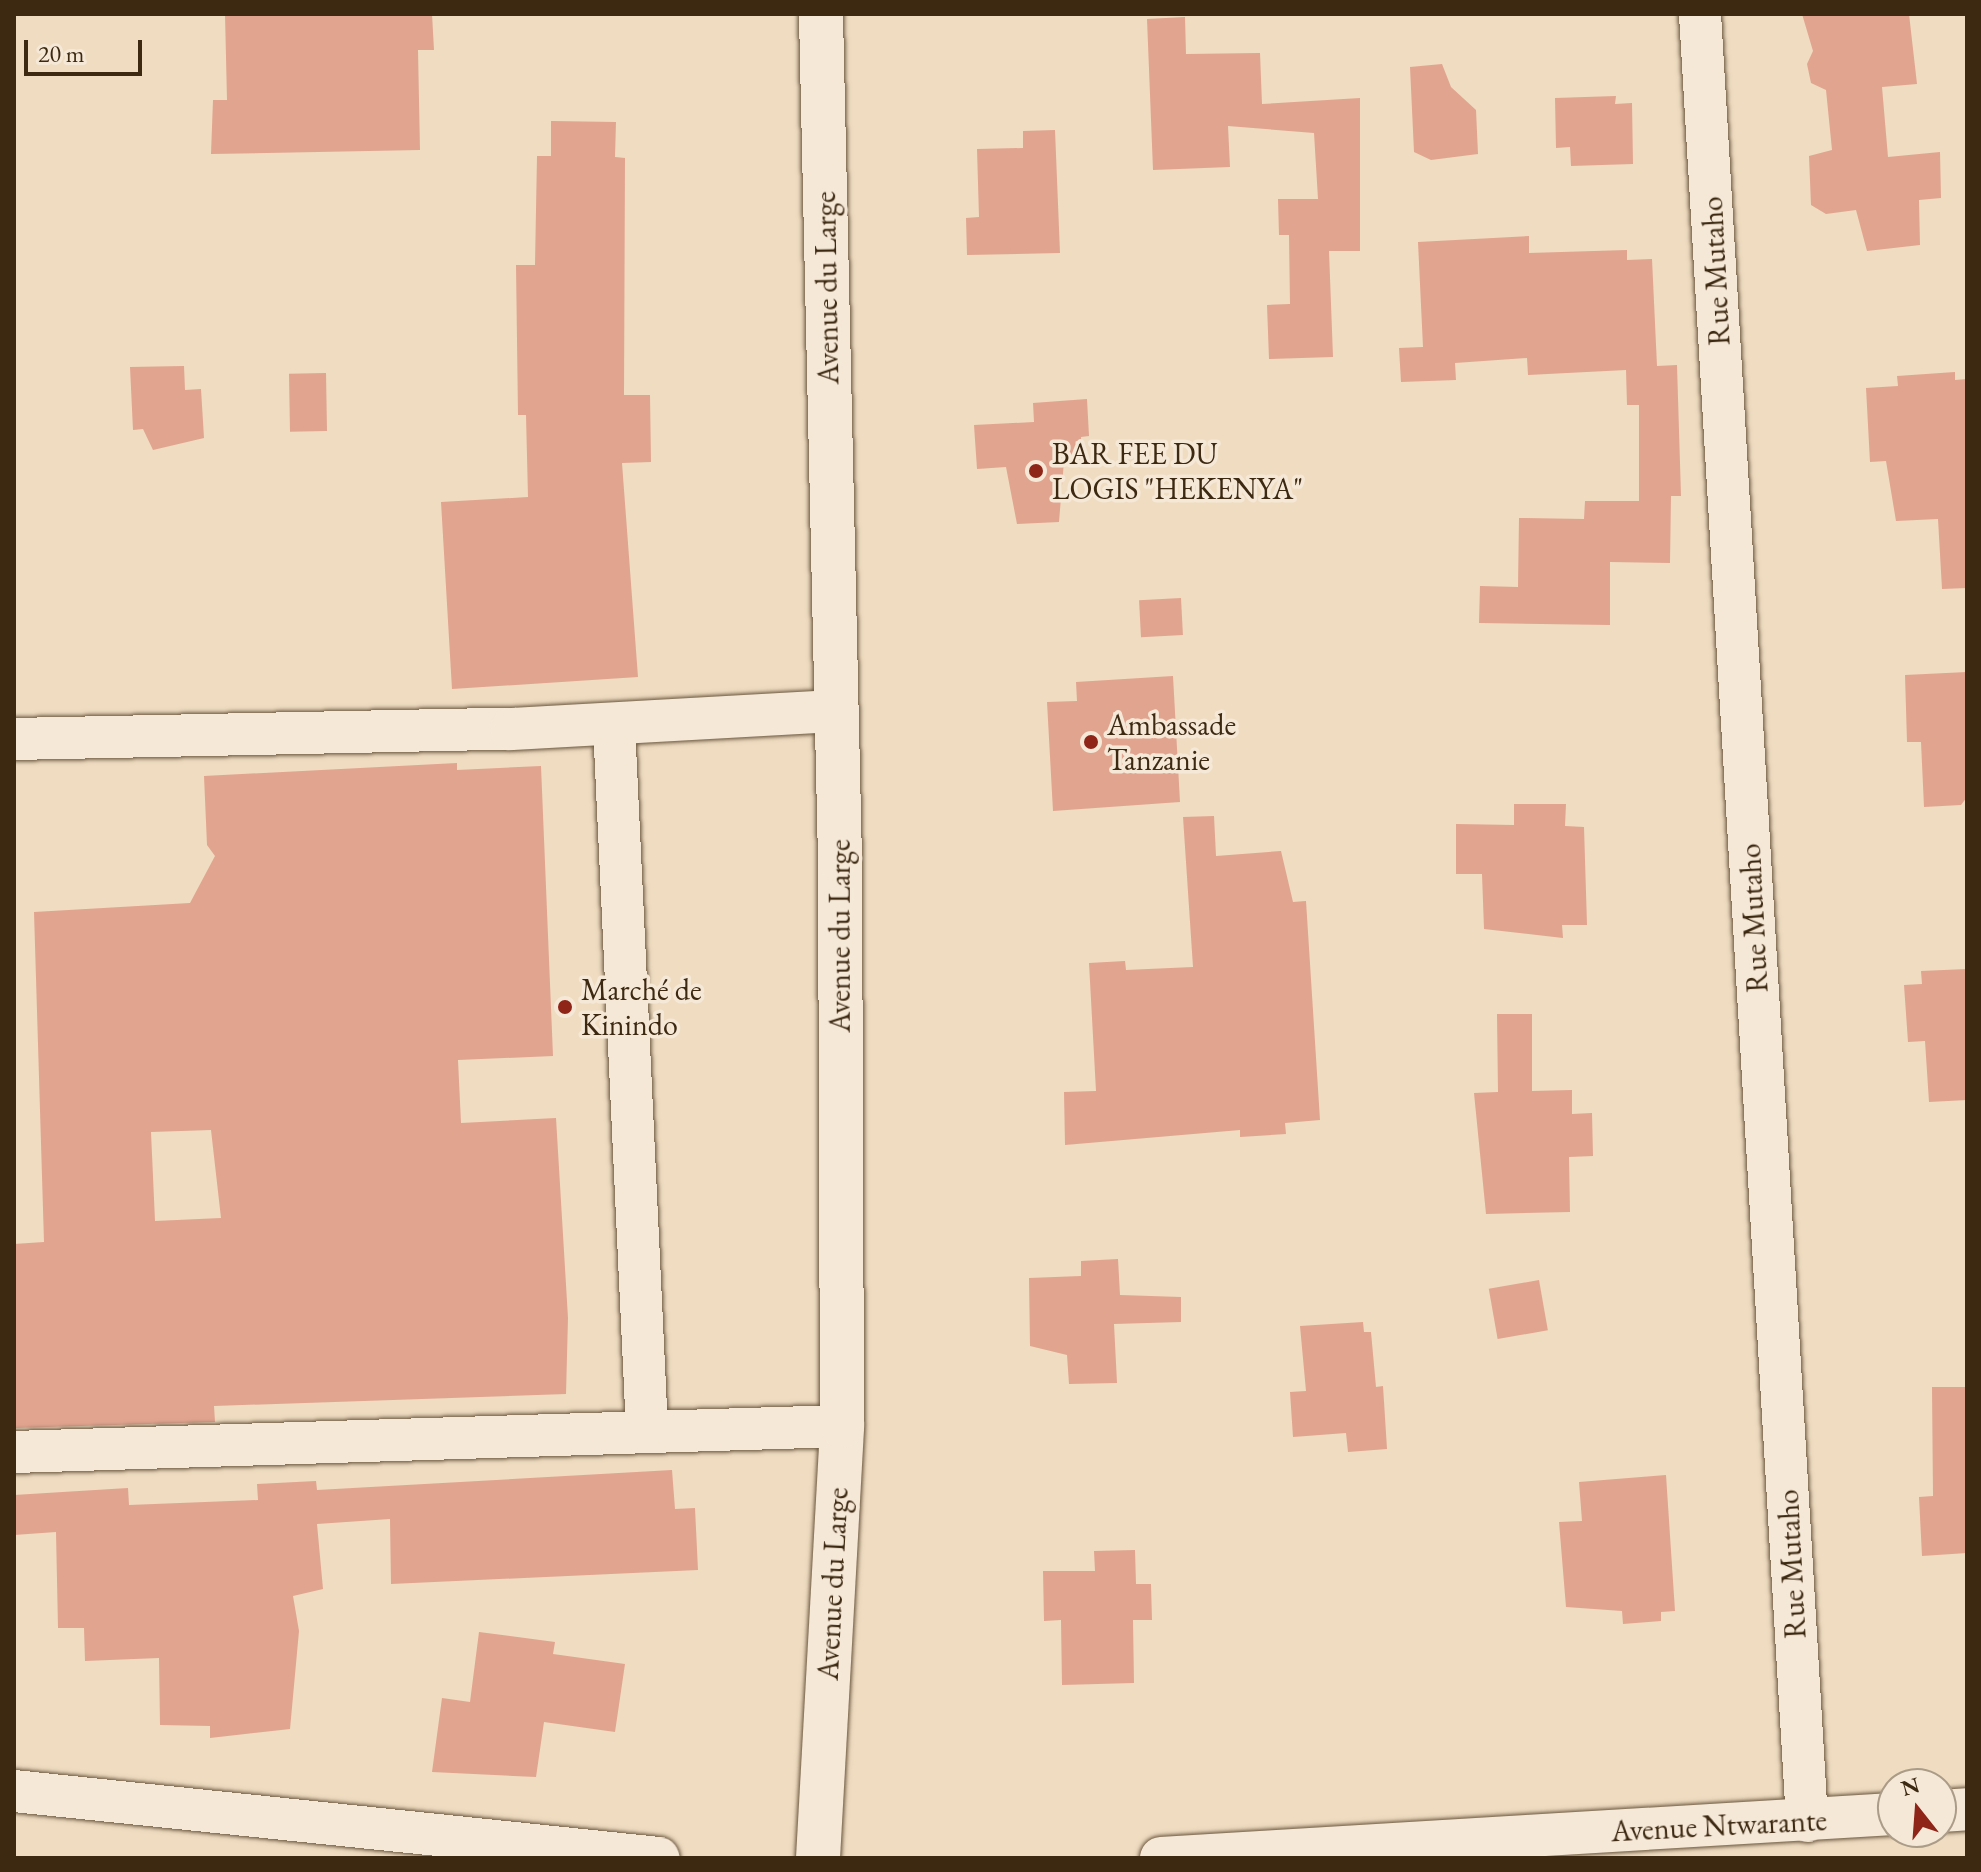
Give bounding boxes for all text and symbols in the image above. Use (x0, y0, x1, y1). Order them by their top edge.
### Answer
scale bar (28, 24, 146, 74)
text: 20 m (38, 38, 85, 69)
street label: Avenue du Large (807, 191, 847, 385)
street label: Rue Mutaho (1694, 195, 1738, 347)
place label: BAR FEE DU LOGIS "HEKENYA" (1052, 436, 1303, 506)
marker: BAR FEE DU LOGIS "HEKENYA" (1027, 462, 1045, 480)
place label: Ambassade Tanzanie (1107, 707, 1236, 778)
marker: Ambassade Tanzanie (1082, 733, 1100, 751)
street label: Avenue du Large (822, 839, 858, 1033)
street label: Rue Mutaho (1732, 842, 1776, 994)
place label: Marché de Kinindo (581, 972, 702, 1042)
marker: Marché de Kinindo (556, 998, 574, 1016)
street label: Avenue du Large (810, 1487, 856, 1681)
street label: Rue Mutaho (1770, 1488, 1814, 1640)
north arrow (1877, 1768, 1957, 1848)
text: N (1898, 1770, 1923, 1803)
street label: Avenue Ntwarante (1610, 1802, 1828, 1850)

